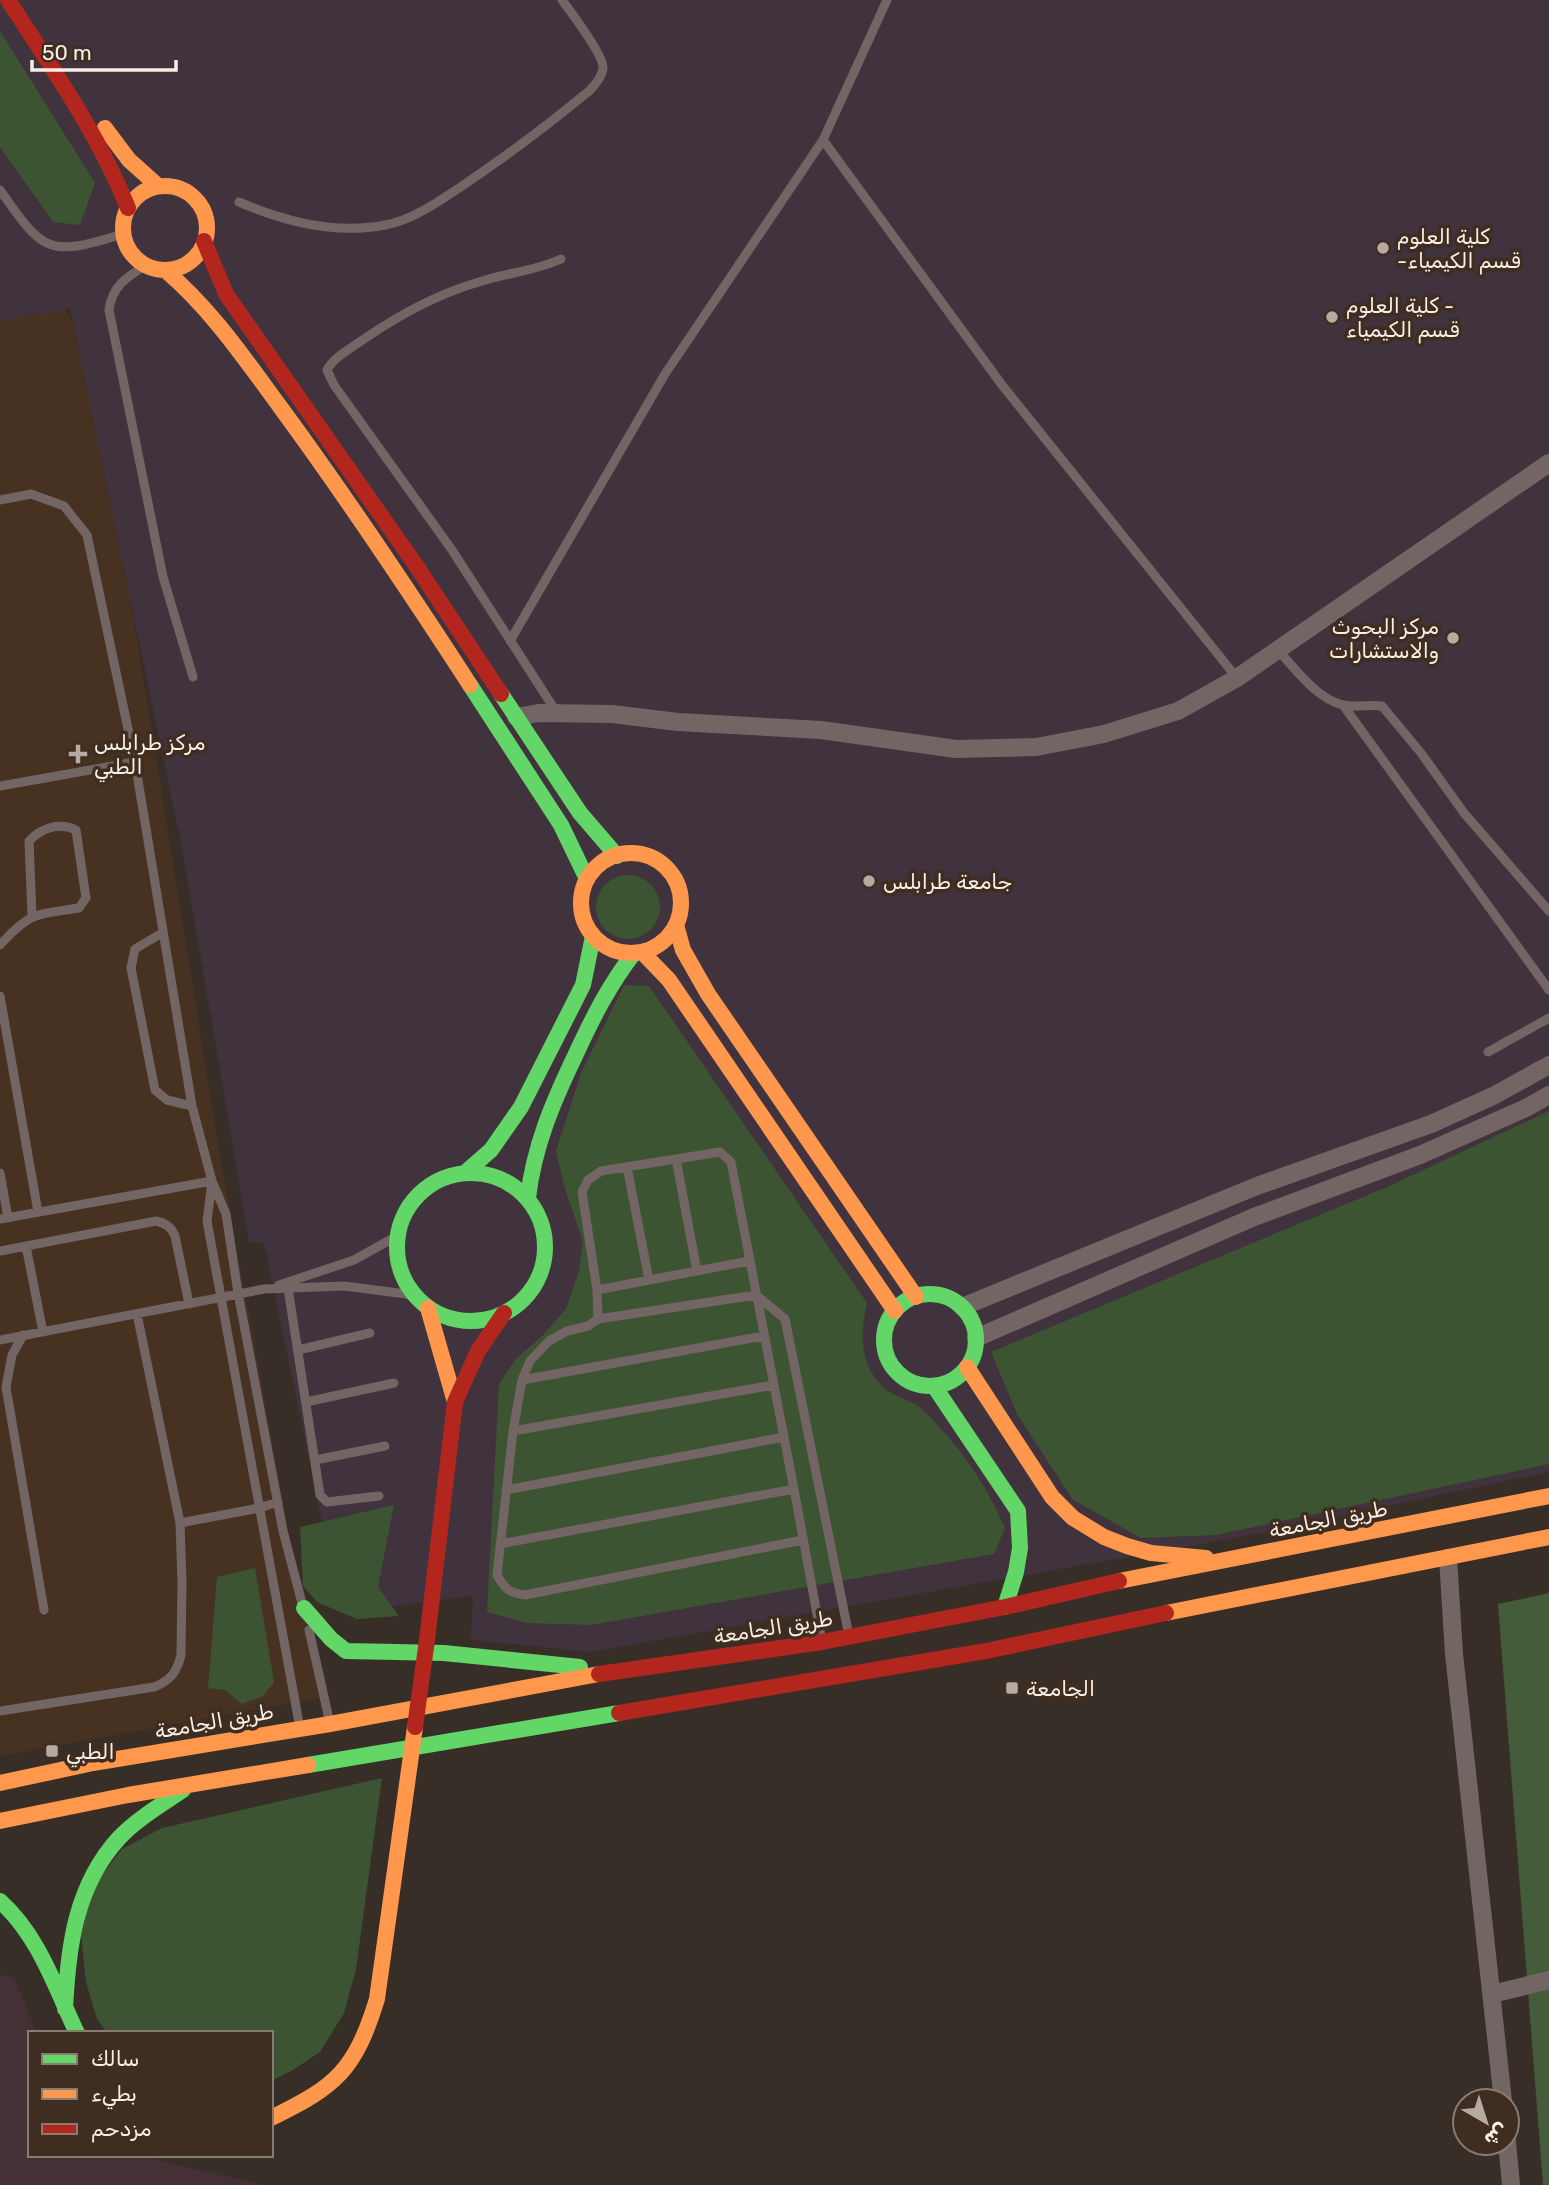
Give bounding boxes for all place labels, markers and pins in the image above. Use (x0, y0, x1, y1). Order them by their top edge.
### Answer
place label: كلية العلوم -قسم الكيمياء (1397, 224, 1521, 275)
marker: كلية العلوم -قسم الكيمياء (1375, 240, 1391, 256)
place label: كلية العلوم - قسم الكيمياء (1346, 293, 1459, 344)
marker: كلية العلوم - قسم الكيمياء (1324, 309, 1340, 325)
place label: مركز البحوث والاستشارات (1329, 614, 1439, 664)
marker: مركز البحوث والاستشارات (1445, 630, 1461, 646)
place label: مركز طرابلس الطبي (94, 730, 205, 783)
marker: مركز طرابلس الطبي (68, 744, 88, 764)
place label: جامعة طرابلس (883, 869, 1012, 894)
marker: جامعة طرابلس (861, 873, 877, 889)
place label: الجامعة (1026, 1676, 1095, 1701)
marker: الجامعة (1004, 1680, 1020, 1696)
place label: الطبي (66, 1739, 115, 1768)
marker: الطبي (44, 1743, 60, 1759)

